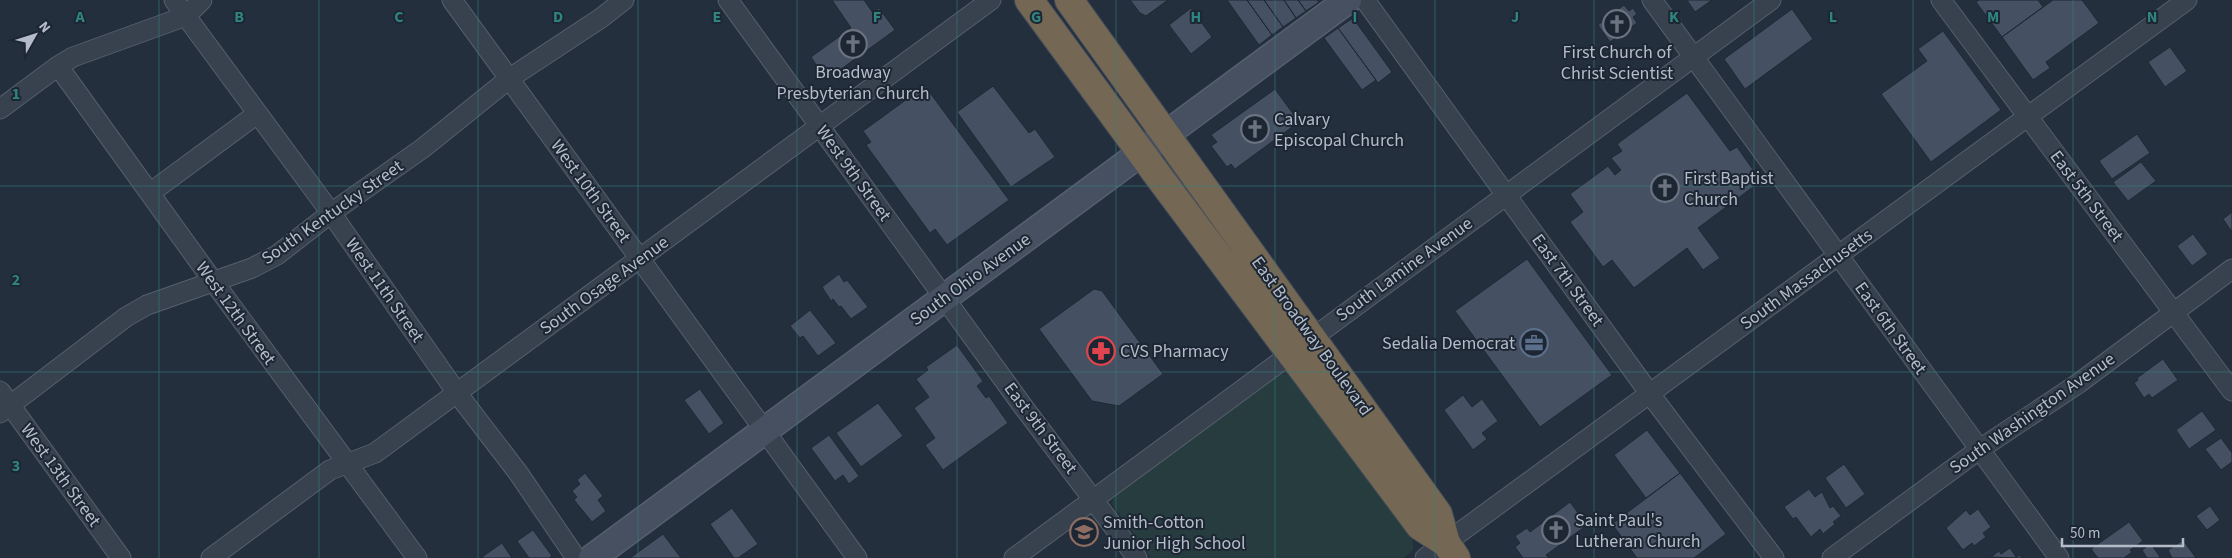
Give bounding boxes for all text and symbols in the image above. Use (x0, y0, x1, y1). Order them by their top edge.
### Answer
text: A (74, 6, 85, 28)
text: B (234, 6, 244, 28)
text: C (394, 6, 404, 28)
text: D (553, 6, 563, 28)
text: E (713, 6, 721, 28)
text: F (873, 6, 881, 28)
text: G (1031, 6, 1041, 28)
text: H (1191, 6, 1201, 28)
text: I (1353, 6, 1357, 28)
text: J (1511, 6, 1519, 28)
text: K (1669, 6, 1679, 28)
text: L (1829, 6, 1837, 28)
text: M (1987, 6, 1999, 28)
text: N (2147, 6, 2157, 28)
church icon: First Church of Christ Scientist (1602, 9, 1632, 39)
north arrow (10, 10, 60, 60)
text: N (34, 18, 55, 37)
church icon: Broadway Presbyterian Church (838, 29, 868, 59)
place label: First Church of Christ Scientist (1561, 40, 1673, 86)
place label: Broadway Presbyterian Church (777, 60, 929, 106)
text: 1 (12, 83, 20, 105)
place label: Calvary Episcopal Church (1274, 107, 1404, 153)
church icon: Calvary Episcopal Church (1240, 114, 1270, 144)
street label: West 9th Street (810, 120, 897, 227)
street label: West 10th Street (545, 134, 637, 248)
street label: East 5th Street (2044, 145, 2129, 247)
street label: South Kentucky Street (256, 154, 408, 271)
place label: First Baptist Church (1684, 166, 1773, 212)
church icon: First Baptist Church (1650, 173, 1680, 203)
street label: South Lamine Avenue (1331, 211, 1478, 328)
street label: South Massachusetts (1735, 223, 1878, 336)
street label: South Ohio Avenue (905, 227, 1036, 332)
street label: East 7th Street (1525, 229, 1610, 332)
street label: South Osage Avenue (535, 230, 674, 341)
street label: West 11th Street (339, 233, 430, 348)
street label: East Broadway Boulevard (1245, 252, 1378, 421)
street label: West 12th Street (190, 256, 282, 370)
text: 2 (12, 269, 20, 291)
street label: East 6th Street (1848, 277, 1933, 380)
office icon: Sedalia Democrat (1519, 328, 1549, 358)
place label: Sedalia Democrat (1382, 331, 1515, 356)
pharmacy icon: CVS Pharmacy (1086, 336, 1116, 366)
place label: CVS Pharmacy (1120, 339, 1229, 364)
street label: South Washington Avenue (1945, 347, 2120, 480)
street label: East 9th Street (998, 377, 1083, 479)
street label: West 13th Street (16, 419, 106, 531)
place label: Saint Paul's Lutheran Church (1575, 508, 1700, 554)
place label: Smith-Cotton Junior High School (1103, 510, 1246, 556)
church icon: Saint Paul's Lutheran Church (1541, 515, 1571, 545)
scale bar (2062, 516, 2183, 548)
school or university icon: Smith-Cotton Junior High School (1069, 517, 1099, 547)
text: 50 m (2070, 523, 2100, 544)

